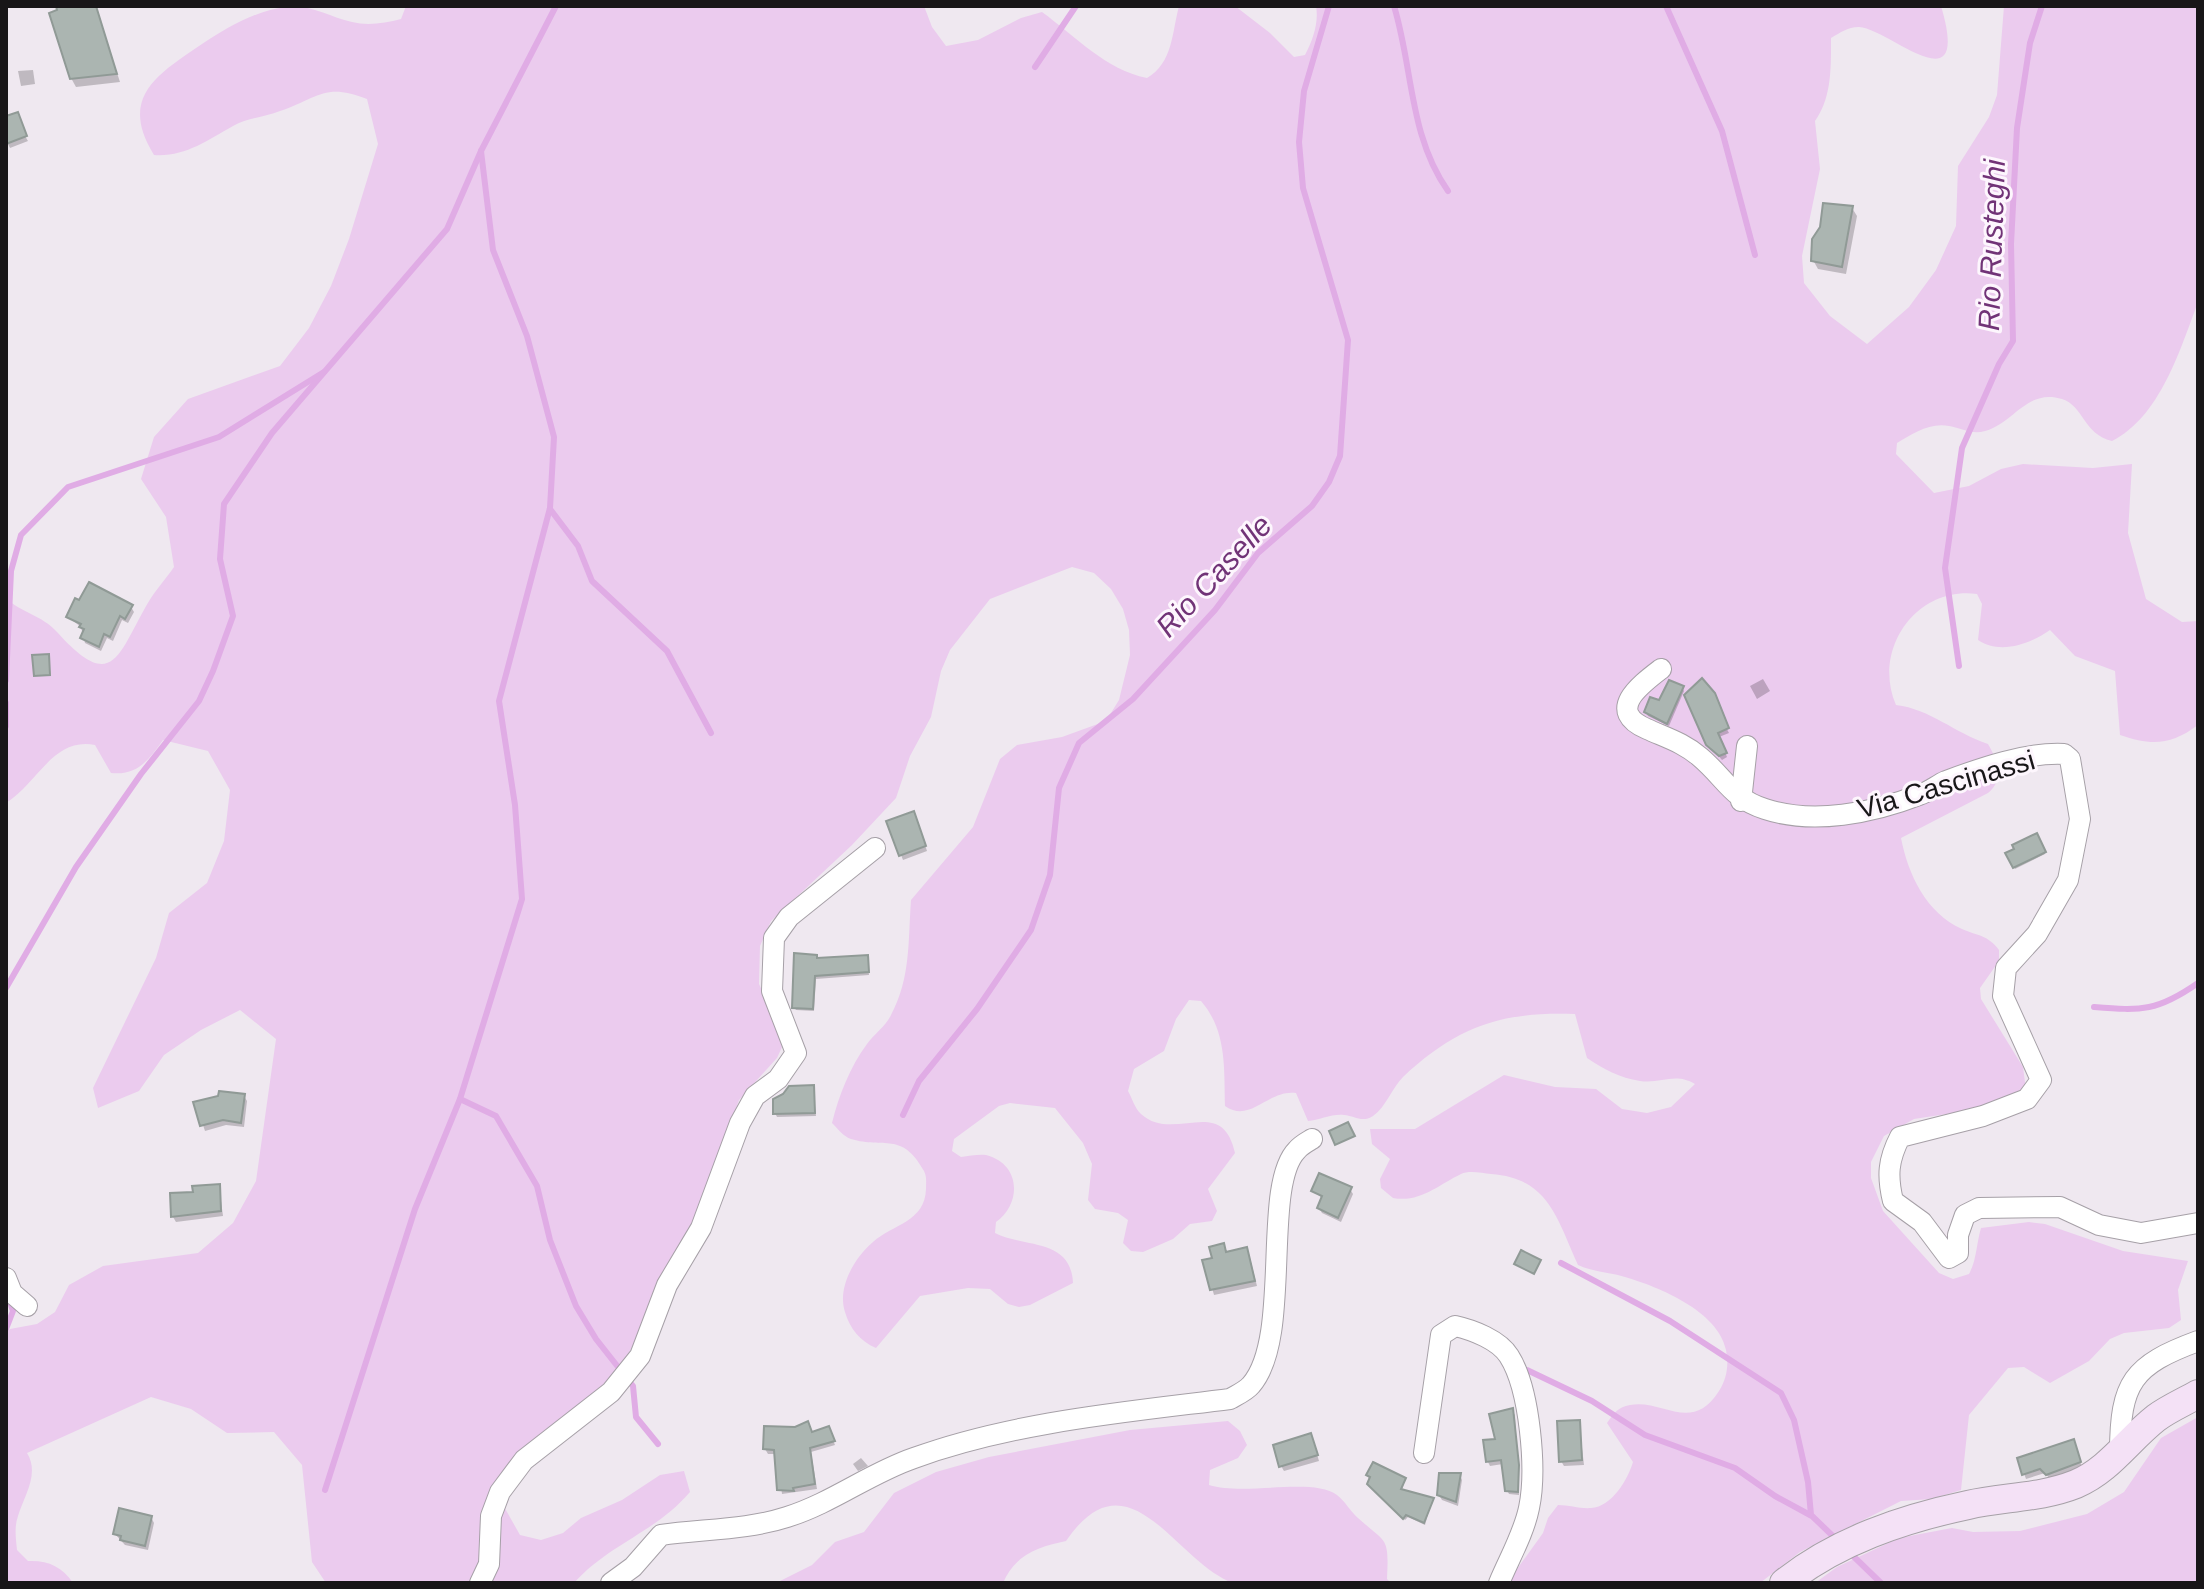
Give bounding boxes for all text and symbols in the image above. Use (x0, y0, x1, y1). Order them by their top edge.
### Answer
water label: Rio Rusteghi (1972, 157, 2011, 331)
water label: Rio Caselle (1149, 508, 1278, 643)
street label: Via Cascinassi (1854, 744, 2038, 825)

